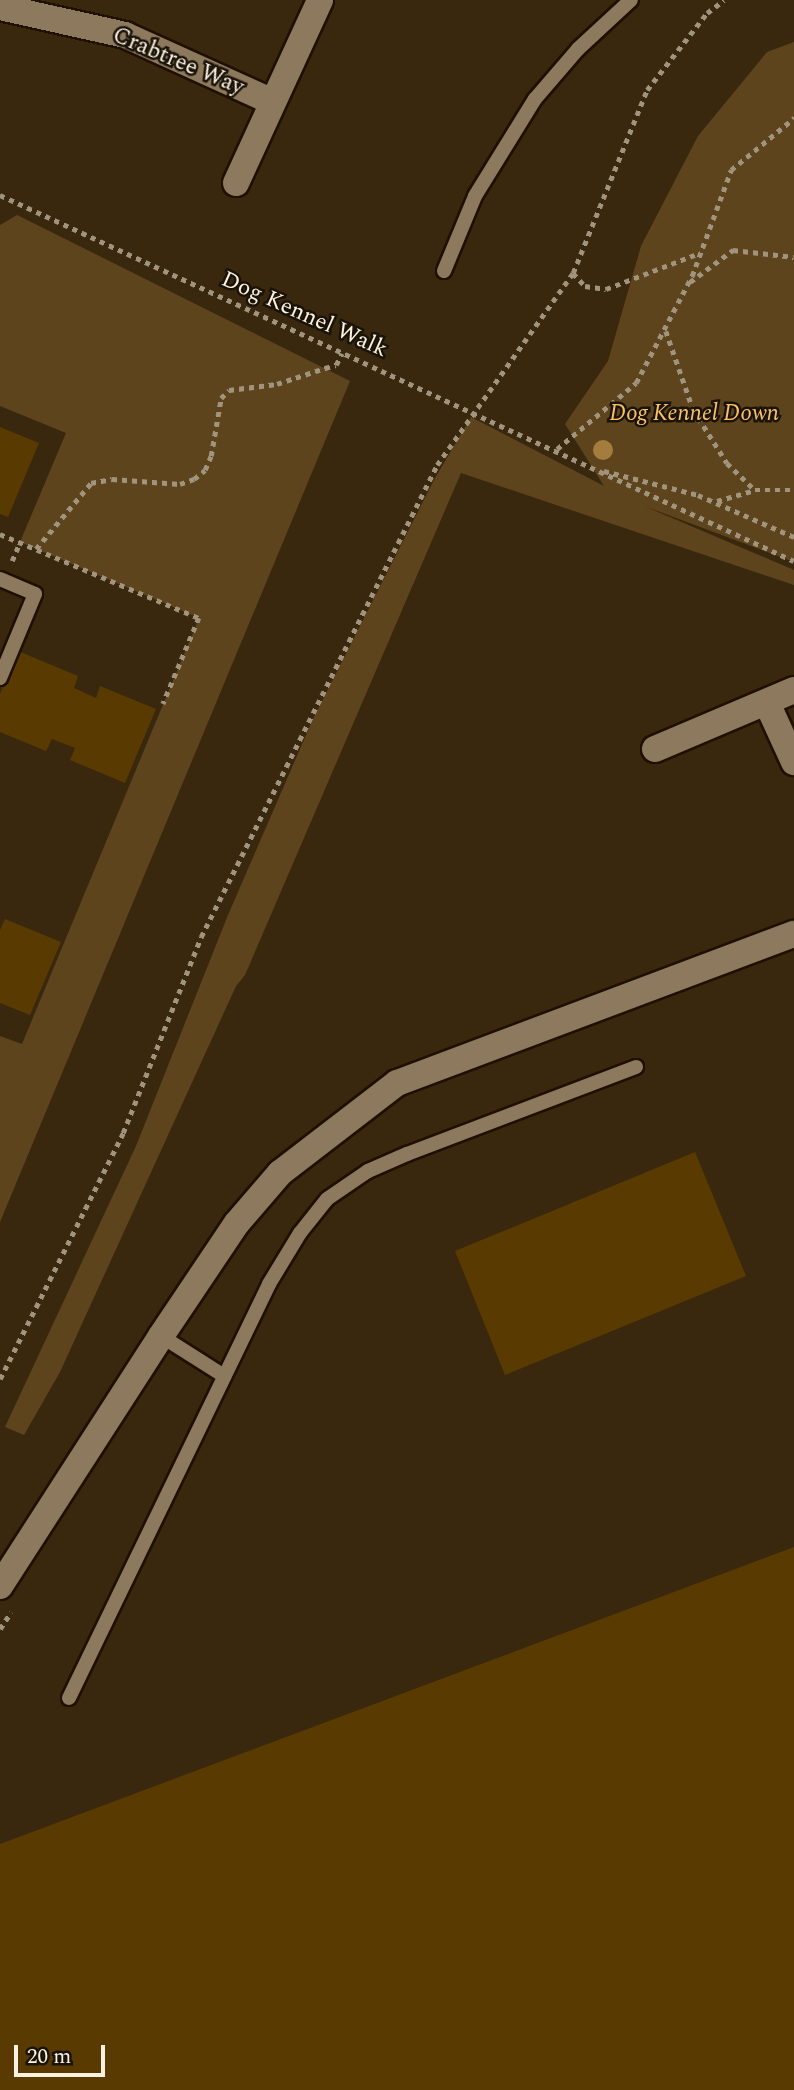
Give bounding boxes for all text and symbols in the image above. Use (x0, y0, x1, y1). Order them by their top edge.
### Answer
street label: Crabtree Way (108, 22, 248, 102)
street label: Dog Kennel Walk (217, 266, 391, 364)
park label: Dog Kennel Down (609, 400, 779, 428)
scale bar (18, 2030, 108, 2074)
text: 20 m (27, 2041, 71, 2073)

